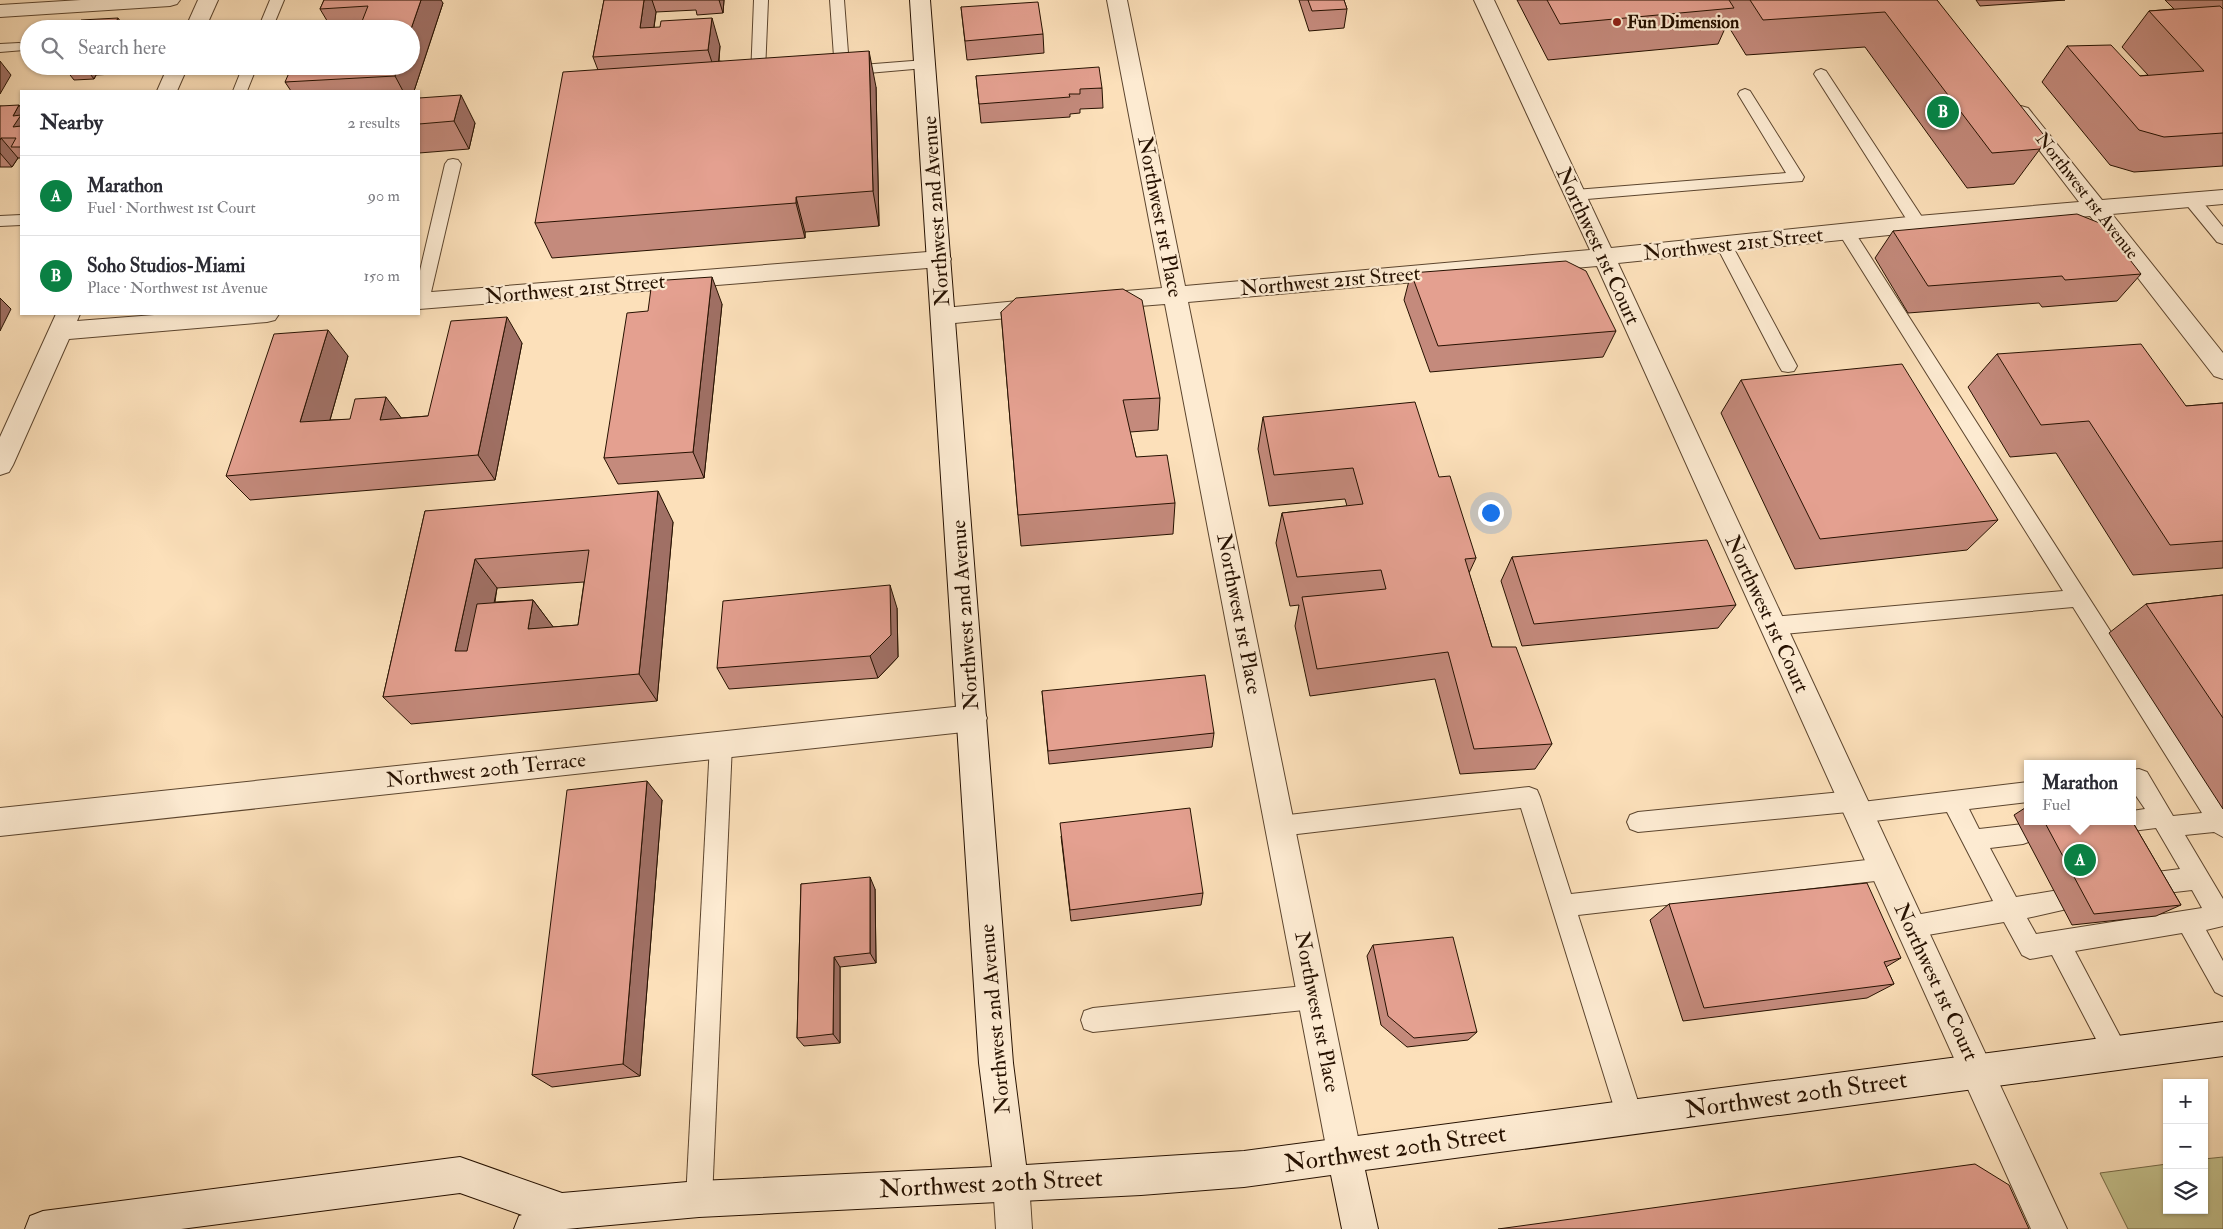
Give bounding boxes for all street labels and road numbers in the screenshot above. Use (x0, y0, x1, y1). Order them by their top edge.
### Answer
street label: Northwest 2nd Avenue (916, 115, 956, 307)
street label: Northwest 1st Avenue (2030, 128, 2144, 264)
street label: Northwest 1st Place (1131, 134, 1189, 300)
street label: Northwest 1st Court (1550, 163, 1646, 329)
street label: Northwest 21st Street (1642, 221, 1825, 267)
street label: Northwest 21st Street (1239, 260, 1422, 302)
street label: Northwest 21st Street (484, 268, 667, 310)
street label: Northwest 2nd Avenue (945, 519, 985, 711)
street label: Northwest 1st Place (1210, 531, 1268, 697)
street label: Northwest 1st Court (1719, 531, 1815, 697)
street label: Northwest 20th Terrace (385, 746, 587, 794)
street label: Northwest 1st Court (1888, 899, 1984, 1065)
street label: Northwest 2nd Avenue (973, 923, 1017, 1115)
street label: Northwest 1st Place (1288, 929, 1346, 1095)
street label: Northwest 20th Street (1683, 1064, 1909, 1126)
street label: Northwest 20th Street (1282, 1118, 1508, 1180)
street label: Northwest 20th Street (878, 1163, 1104, 1205)

